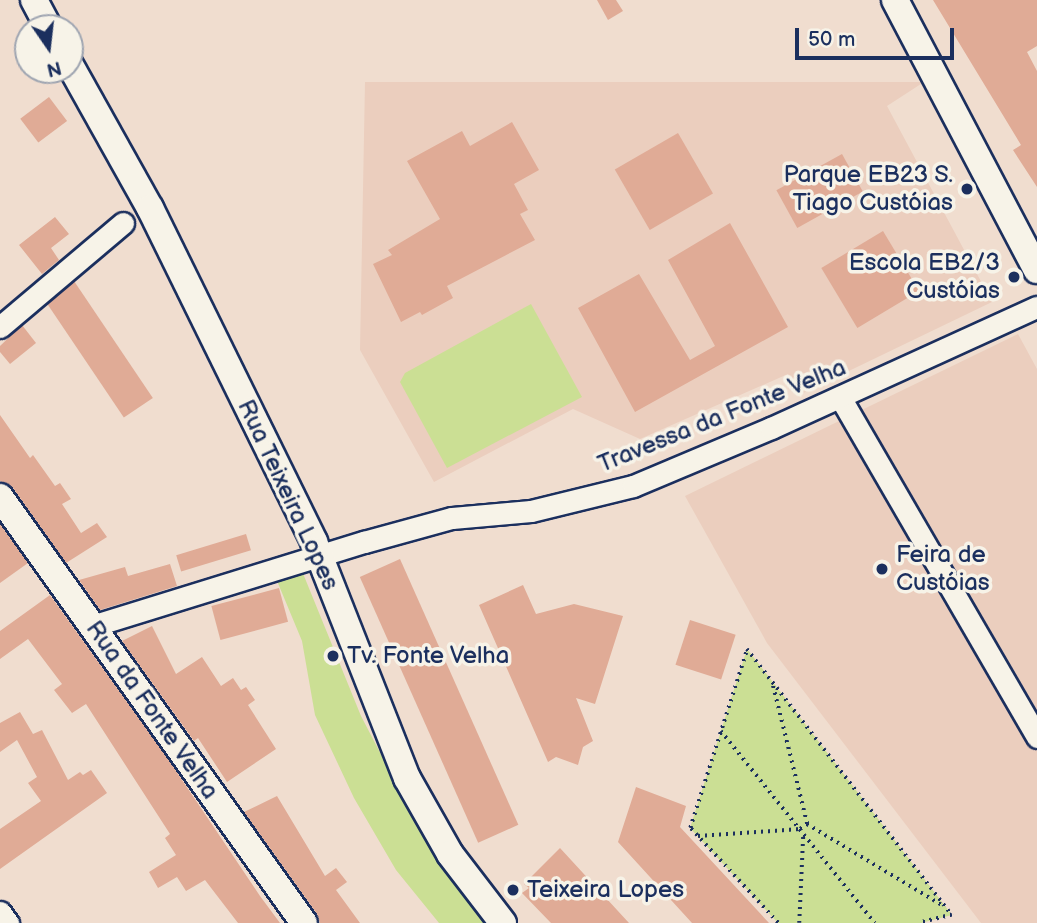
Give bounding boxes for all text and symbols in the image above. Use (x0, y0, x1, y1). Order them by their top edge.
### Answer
north arrow (14, 14, 84, 84)
scale bar (799, 14, 958, 58)
text: 50 m (808, 27, 855, 52)
text: N (44, 55, 63, 81)
place label: Parque EB23 S. Tiago Custóias (783, 161, 953, 217)
marker: Parque EB23 S. Tiago Custóias (959, 181, 975, 197)
place label: Escola EB2/3 Custóias (849, 249, 1000, 305)
marker: Escola EB2/3 Custóias (1006, 269, 1022, 285)
street label: Travessa da Fonte Velha (593, 353, 851, 479)
street label: Rua Teixeira Lopes (231, 395, 345, 595)
place label: Feira de Custóias (896, 541, 990, 597)
marker: Feira de Custóias (874, 561, 890, 577)
street label: Rua da Fonte Velha (79, 615, 225, 805)
place label: Tv. Fonte Velha (347, 642, 510, 670)
marker: Tv. Fonte Velha (325, 648, 341, 664)
place label: Teixeira Lopes (527, 876, 684, 904)
marker: Teixeira Lopes (505, 882, 521, 898)

